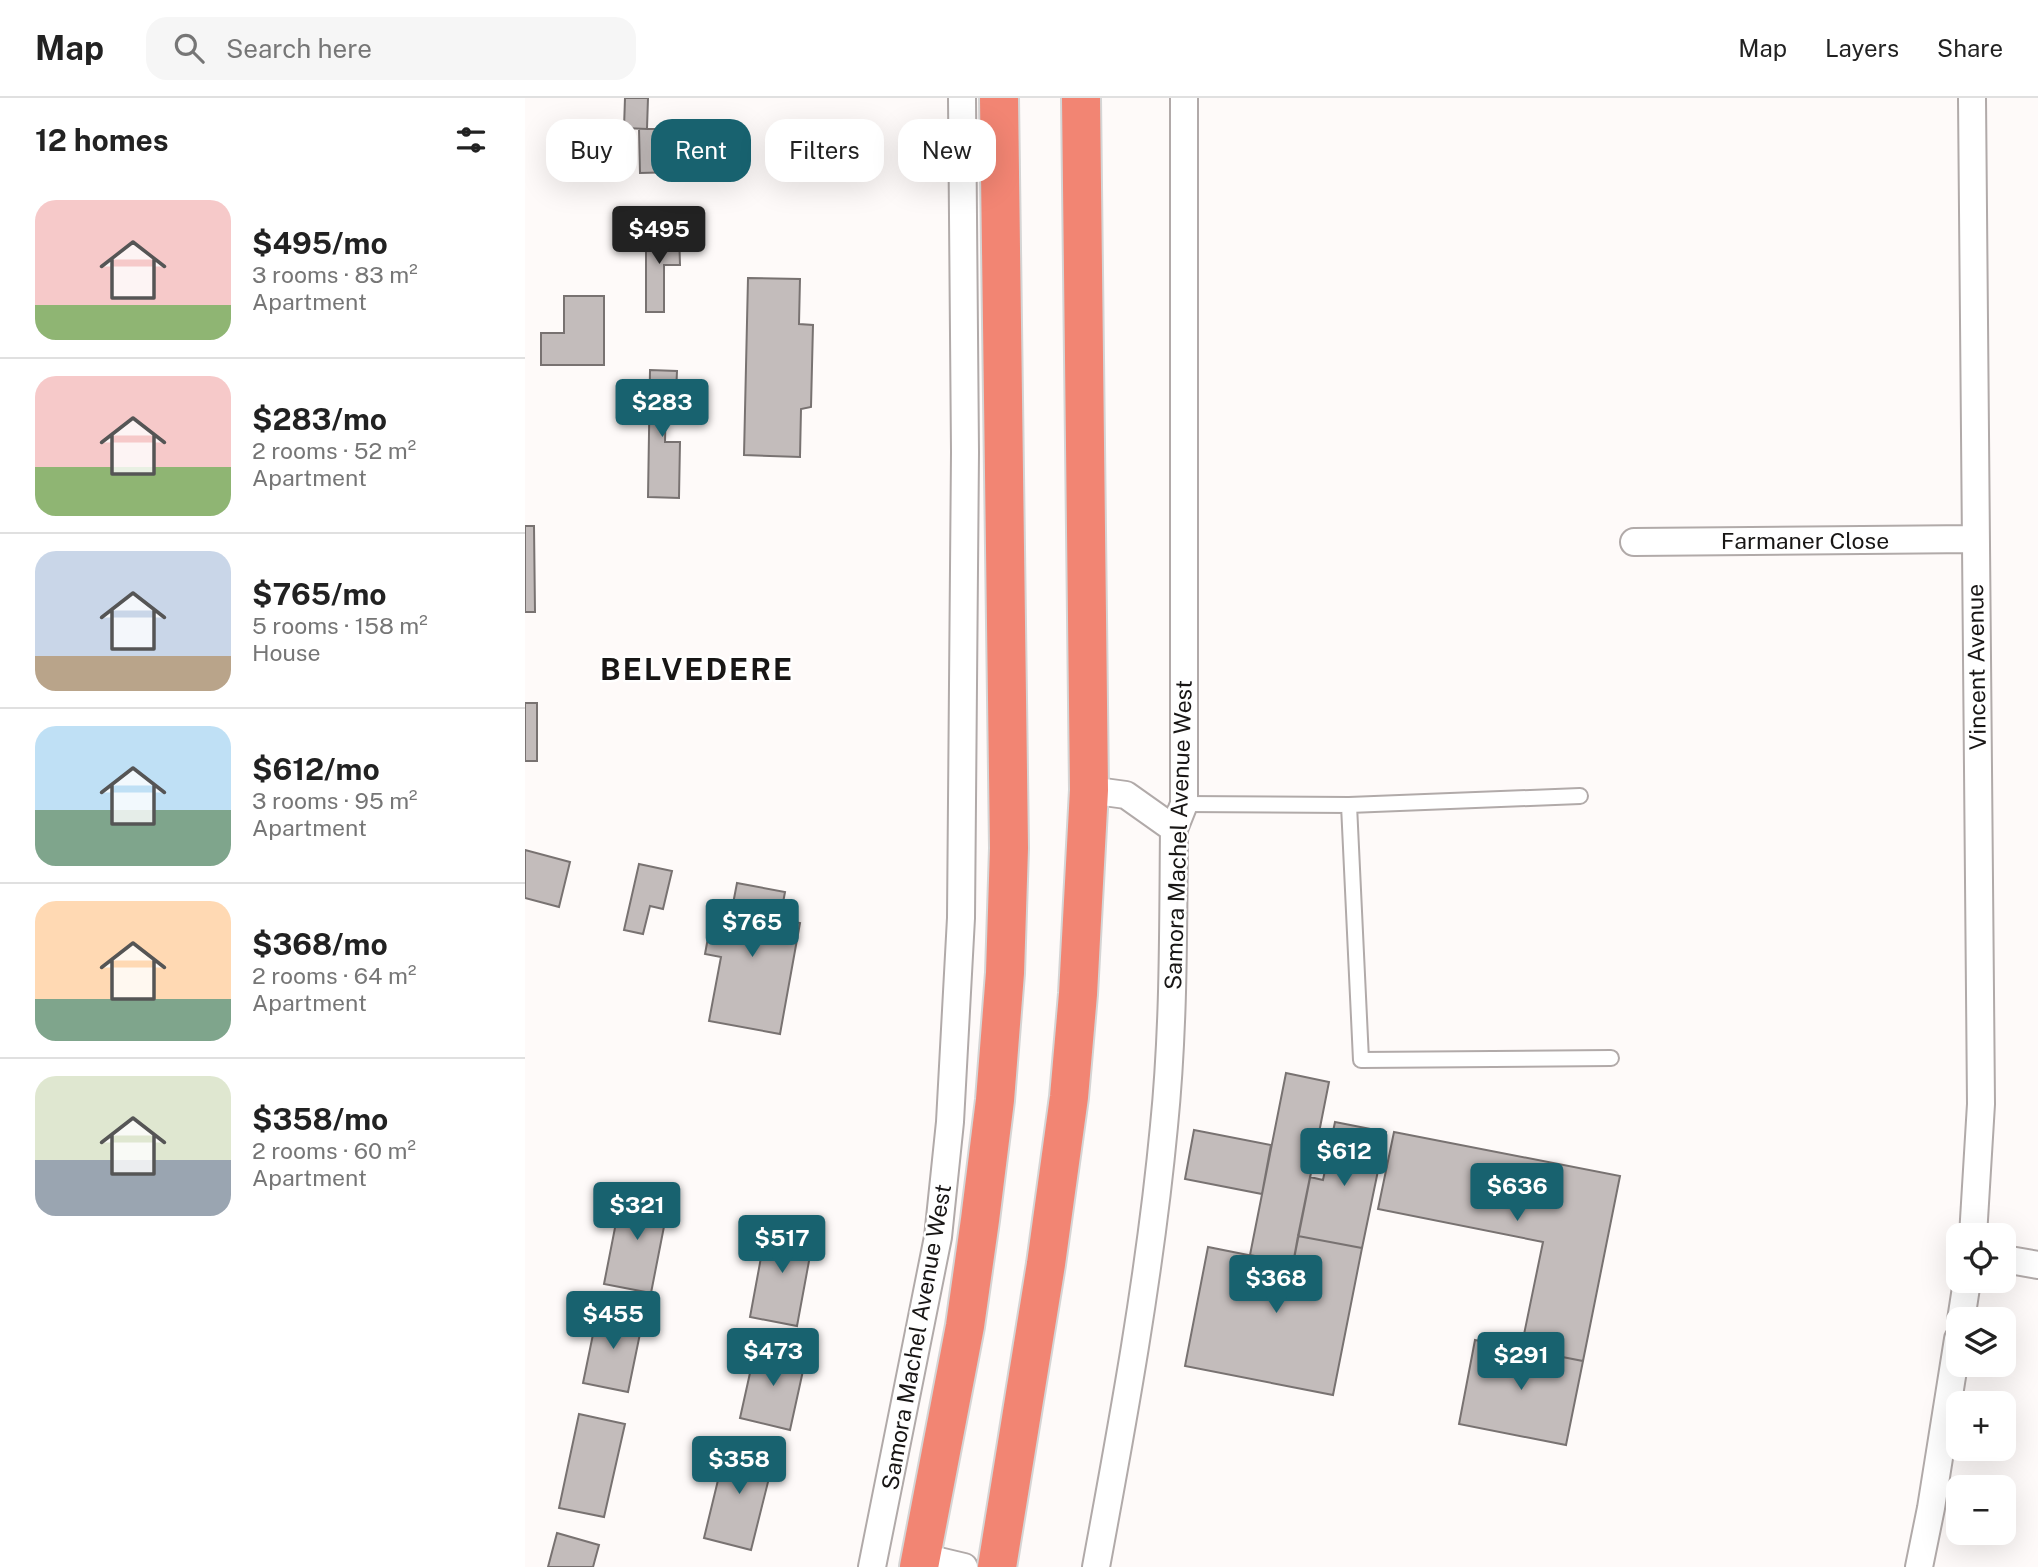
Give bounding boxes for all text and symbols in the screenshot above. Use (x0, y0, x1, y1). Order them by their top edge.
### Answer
search box (146, 17, 636, 80)
text: Map (35, 29, 104, 67)
icon: search (170, 29, 208, 67)
text: Search here (226, 33, 372, 64)
text: Map (1738, 34, 1787, 62)
text: Layers (1825, 34, 1899, 62)
text: Share (1937, 34, 2003, 62)
chip: Buy (546, 119, 637, 182)
chip: Rent (651, 119, 751, 182)
chip: Filters (765, 119, 884, 182)
chip: New (898, 119, 996, 182)
icon: filters (452, 121, 490, 159)
text: 12 homes (35, 122, 169, 158)
pin: $495 (618, 206, 700, 266)
text: $495 (628, 215, 690, 242)
text: $495/mo (252, 225, 388, 261)
icon: home (91, 228, 175, 312)
text: 3 rooms · 83 m² (252, 261, 418, 288)
text: Apartment (252, 288, 367, 315)
pin: $283 (621, 380, 703, 439)
text: $283 (632, 388, 692, 415)
text: $283/mo (252, 401, 387, 437)
icon: home (91, 404, 175, 488)
text: 2 rooms · 52 m² (252, 437, 416, 464)
text: Apartment (252, 464, 367, 491)
street label: Farmaner Close (1721, 527, 1889, 554)
text: $765/mo (252, 576, 387, 612)
icon: home (91, 579, 175, 663)
street label: Vincent Avenue (1961, 584, 1991, 750)
text: 5 rooms · 158 m² (252, 612, 428, 639)
text: House (252, 639, 320, 666)
district label: BELVEDERE (600, 651, 794, 687)
street label: Samora Machel Avenue West (1159, 680, 1197, 990)
text: $612/mo (252, 751, 380, 787)
icon: home (91, 754, 175, 838)
text: 3 rooms · 95 m² (252, 787, 418, 814)
text: Apartment (252, 814, 367, 841)
pin: $765 (711, 900, 793, 959)
text: $765 (722, 908, 782, 935)
text: $368/mo (252, 926, 388, 962)
icon: home (91, 929, 175, 1013)
text: 2 rooms · 64 m² (252, 962, 416, 989)
text: Apartment (252, 989, 367, 1016)
text: $358/mo (252, 1101, 388, 1137)
icon: home (91, 1104, 175, 1188)
pin: $612 (1303, 1128, 1385, 1188)
text: 2 rooms · 60 m² (252, 1137, 416, 1164)
text: $612 (1316, 1137, 1372, 1164)
text: Apartment (252, 1164, 367, 1191)
pin: $636 (1476, 1164, 1558, 1223)
text: $636 (1486, 1172, 1548, 1199)
pin: $321 (596, 1182, 678, 1242)
street label: Samora Machel Avenue West (876, 1182, 956, 1492)
text: $321 (609, 1191, 665, 1218)
pin: $517 (741, 1216, 823, 1275)
map controls (1946, 1223, 2016, 1545)
button: locate (1946, 1223, 2016, 1293)
text: $517 (754, 1224, 810, 1251)
pin: $368 (1235, 1256, 1317, 1315)
text: $368 (1245, 1264, 1307, 1291)
pin: $455 (572, 1292, 654, 1351)
text: $455 (582, 1300, 644, 1327)
button: layers (1946, 1307, 2016, 1377)
pin: $473 (732, 1328, 814, 1388)
pin: $291 (1480, 1332, 1562, 1392)
text: $473 (743, 1337, 803, 1364)
text: $291 (1493, 1341, 1549, 1368)
button: + (1946, 1391, 2016, 1461)
pin: $358 (698, 1436, 780, 1496)
text: $358 (708, 1445, 770, 1472)
button: − (1946, 1475, 2016, 1545)

